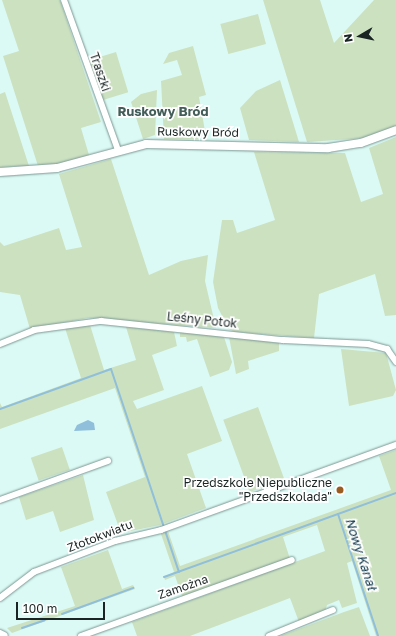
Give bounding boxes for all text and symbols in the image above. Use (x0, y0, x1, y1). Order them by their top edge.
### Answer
north arrow (340, 16, 380, 56)
text: N (341, 33, 355, 43)
street label: Traszki (87, 51, 113, 93)
district label: Ruskowy Bród (118, 103, 208, 119)
street label: Ruskowy Bród (157, 124, 239, 140)
street label: Leśny Potok (166, 309, 238, 331)
place label: Przedszkole Niepubliczne "Przedszkolada" (184, 476, 332, 504)
marker: Przedszkole Niepubliczne "Przedszkolada" (335, 485, 345, 495)
water label: Nowy Kanał (342, 516, 380, 592)
street label: Złotokwiatu (65, 517, 135, 555)
street label: Zamożna (156, 572, 210, 602)
scale bar (18, 594, 107, 620)
text: 100 m (23, 601, 57, 616)

